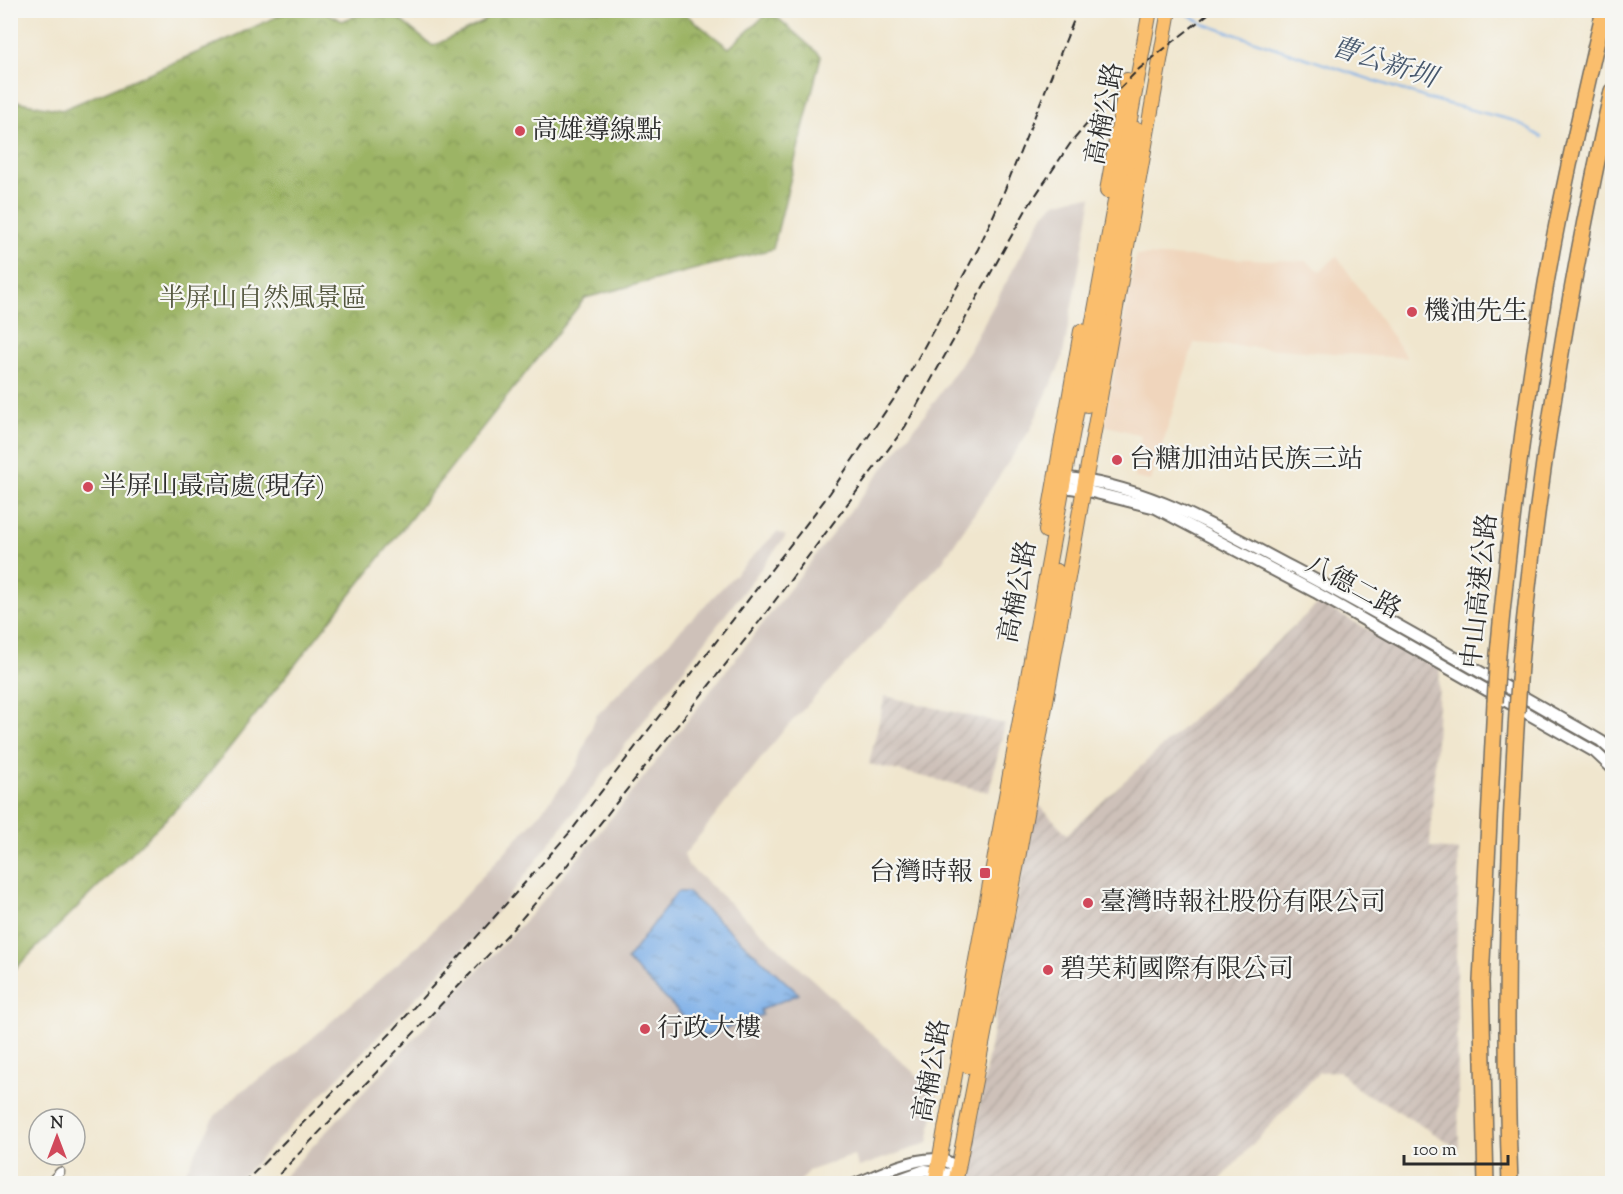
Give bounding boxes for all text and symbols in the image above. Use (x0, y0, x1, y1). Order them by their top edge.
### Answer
water label: 曹公新圳 (1326, 29, 1444, 100)
street label: 高楠公路 (1078, 59, 1134, 169)
place label: 高雄導線點 (532, 113, 662, 150)
marker: 高雄導線點 (513, 124, 527, 138)
park label: 半屏山自然風景區 (159, 281, 367, 318)
place label: 機油先生 (1424, 294, 1528, 331)
marker: 機油先生 (1405, 305, 1419, 319)
place label: 台糖加油站民族三站 (1129, 442, 1363, 479)
marker: 台糖加油站民族三站 (1110, 453, 1124, 467)
place label: 半屏山最高處(現存) (100, 469, 325, 506)
marker: 半屏山最高處(現存) (81, 480, 95, 494)
street label: 中山高速公路 (1454, 511, 1508, 671)
street label: 高楠公路 (991, 537, 1047, 647)
street label: 八德二路 (1299, 547, 1407, 629)
place label: 台灣時報 (869, 855, 973, 892)
marker: 台灣時報 (978, 866, 992, 880)
place label: 臺灣時報社股份有限公司 (1100, 885, 1386, 922)
marker: 臺灣時報社股份有限公司 (1081, 896, 1095, 910)
place label: 碧芙莉國際有限公司 (1060, 952, 1294, 989)
marker: 碧芙莉國際有限公司 (1041, 963, 1055, 977)
place label: 行政大樓 (657, 1011, 761, 1048)
street label: 高楠公路 (906, 1017, 960, 1125)
marker: 行政大樓 (638, 1022, 652, 1036)
north arrow (27, 1107, 87, 1167)
text: N (51, 1113, 64, 1136)
scale bar (1404, 1128, 1508, 1166)
text: 100 m (1413, 1138, 1457, 1164)

